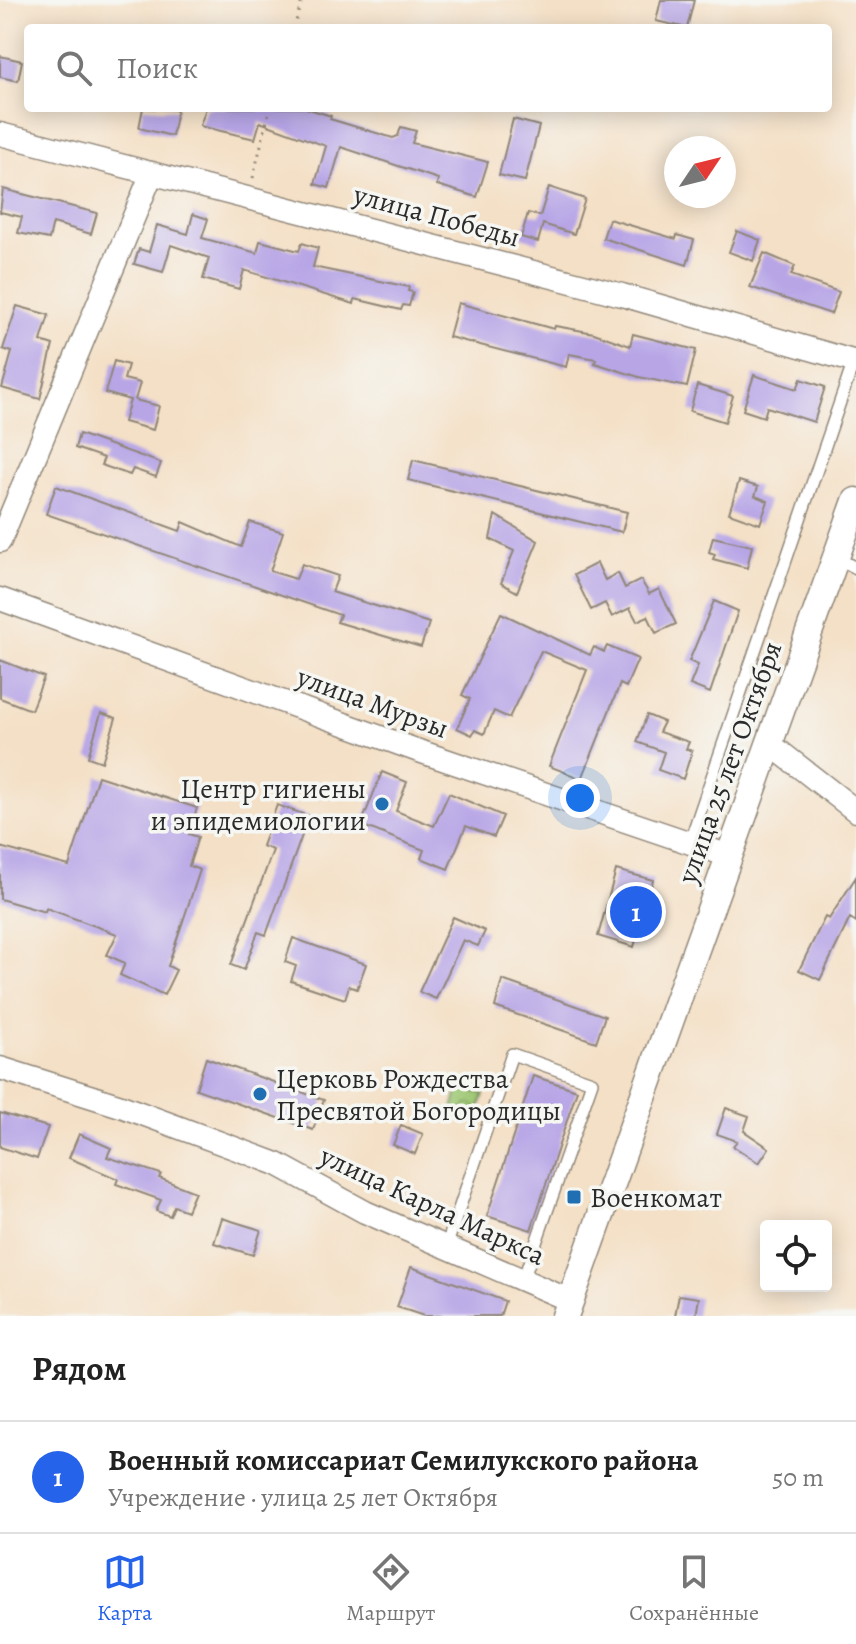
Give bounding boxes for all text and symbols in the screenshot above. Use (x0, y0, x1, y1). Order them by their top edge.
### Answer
search box (24, 24, 832, 112)
icon: search (52, 46, 96, 90)
text: Поиск (116, 48, 198, 88)
north arrow (664, 136, 736, 208)
street label: улица Победы (349, 175, 524, 256)
street label: улица 25 лет Октября (668, 636, 791, 890)
street label: улица Мурзы (291, 658, 454, 748)
place label: Центр гигиены и эпидемиологии (150, 770, 366, 840)
your location (560, 778, 600, 818)
marker: Центр гигиены и эпидемиологии (373, 795, 391, 813)
pin: 1 (610, 882, 662, 942)
place label: Церковь Рождества Пресвятой Богородицы (276, 1060, 561, 1130)
marker: Церковь Рождества Пресвятой Богородицы (251, 1085, 269, 1103)
street label: улица Карла Маркса (313, 1137, 551, 1275)
place label: Военкомат (590, 1179, 722, 1217)
marker: Военкомат (565, 1188, 583, 1206)
map controls (760, 1220, 832, 1292)
button: locate (760, 1220, 832, 1292)
text: Рядом (32, 1345, 126, 1392)
text: Военный комиссариат Семилукского района (108, 1440, 698, 1480)
text: 1 (53, 1460, 63, 1495)
text: 50 m (772, 1460, 824, 1495)
text: Учреждение · улица 25 лет Октября (108, 1480, 498, 1515)
tab: Карта (97, 1550, 152, 1628)
tab: Маршрут (346, 1550, 435, 1628)
tab: Сохранённые (629, 1550, 759, 1628)

